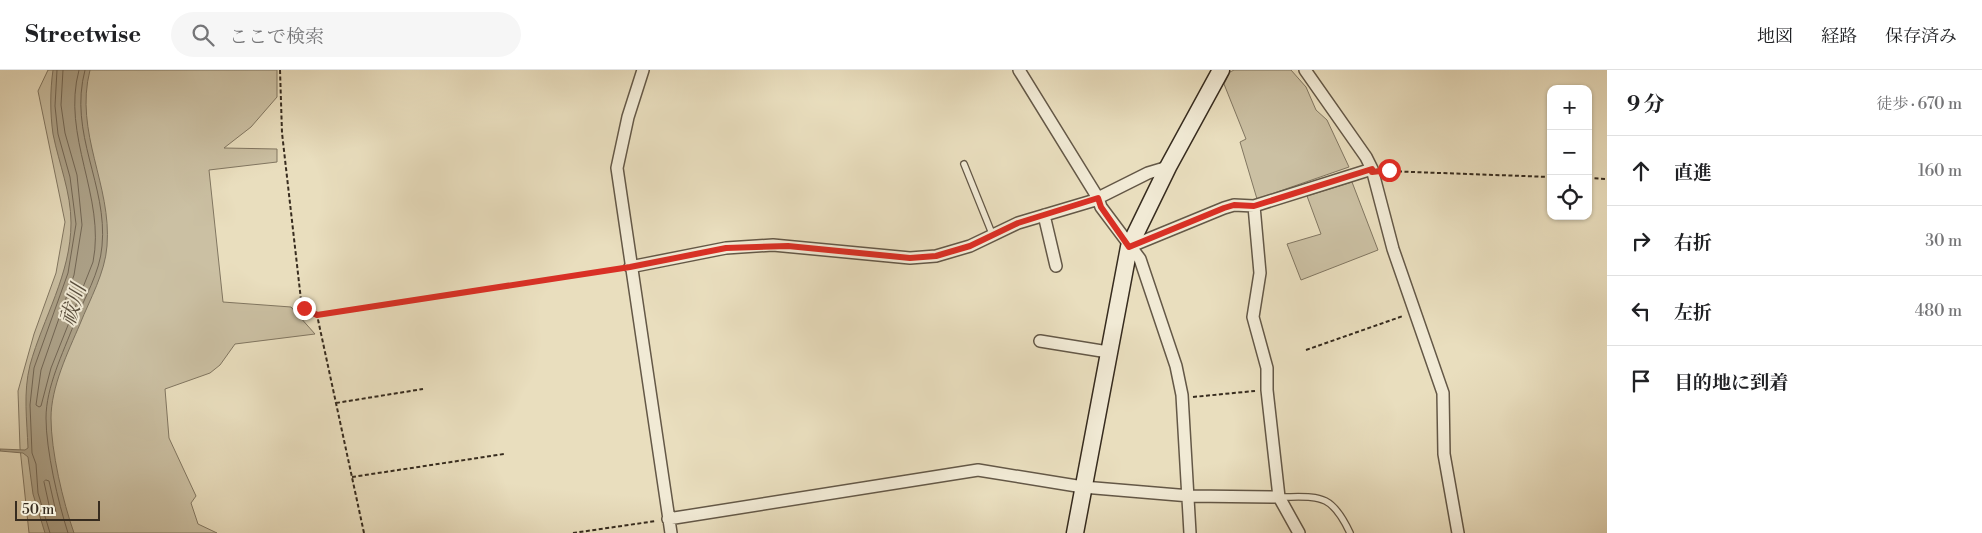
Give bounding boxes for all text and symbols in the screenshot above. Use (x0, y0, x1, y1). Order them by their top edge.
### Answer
search box (171, 12, 521, 57)
text: Streetwise (25, 20, 141, 50)
icon: search (189, 21, 217, 49)
text: ここで検索 (229, 25, 324, 49)
text: 地図 (1757, 25, 1793, 48)
text: 経路 (1821, 25, 1857, 48)
text: 保存済み (1885, 25, 1957, 48)
map controls (1547, 85, 1592, 220)
button: + (1547, 85, 1592, 130)
text: 9 分 (1627, 92, 1665, 118)
text: 徒歩 · 670 m (1876, 94, 1962, 114)
button: − (1547, 130, 1592, 175)
icon: ahead (1627, 157, 1655, 185)
route start (1378, 159, 1401, 182)
text: 直進 (1674, 161, 1712, 185)
text: 160 m (1918, 161, 1962, 181)
button: locate (1547, 175, 1592, 220)
icon: right (1627, 227, 1655, 255)
text: 右折 (1674, 231, 1712, 255)
text: 30 m (1925, 231, 1962, 251)
water label: 祓川 (55, 279, 93, 329)
route end (293, 297, 316, 320)
icon: left (1627, 297, 1655, 325)
text: 左折 (1674, 301, 1712, 325)
text: 480 m (1915, 301, 1962, 321)
icon: arrive (1627, 367, 1655, 395)
text: 目的地に到着 (1674, 371, 1788, 395)
scale bar (15, 498, 100, 521)
text: 50 m (22, 501, 54, 519)

